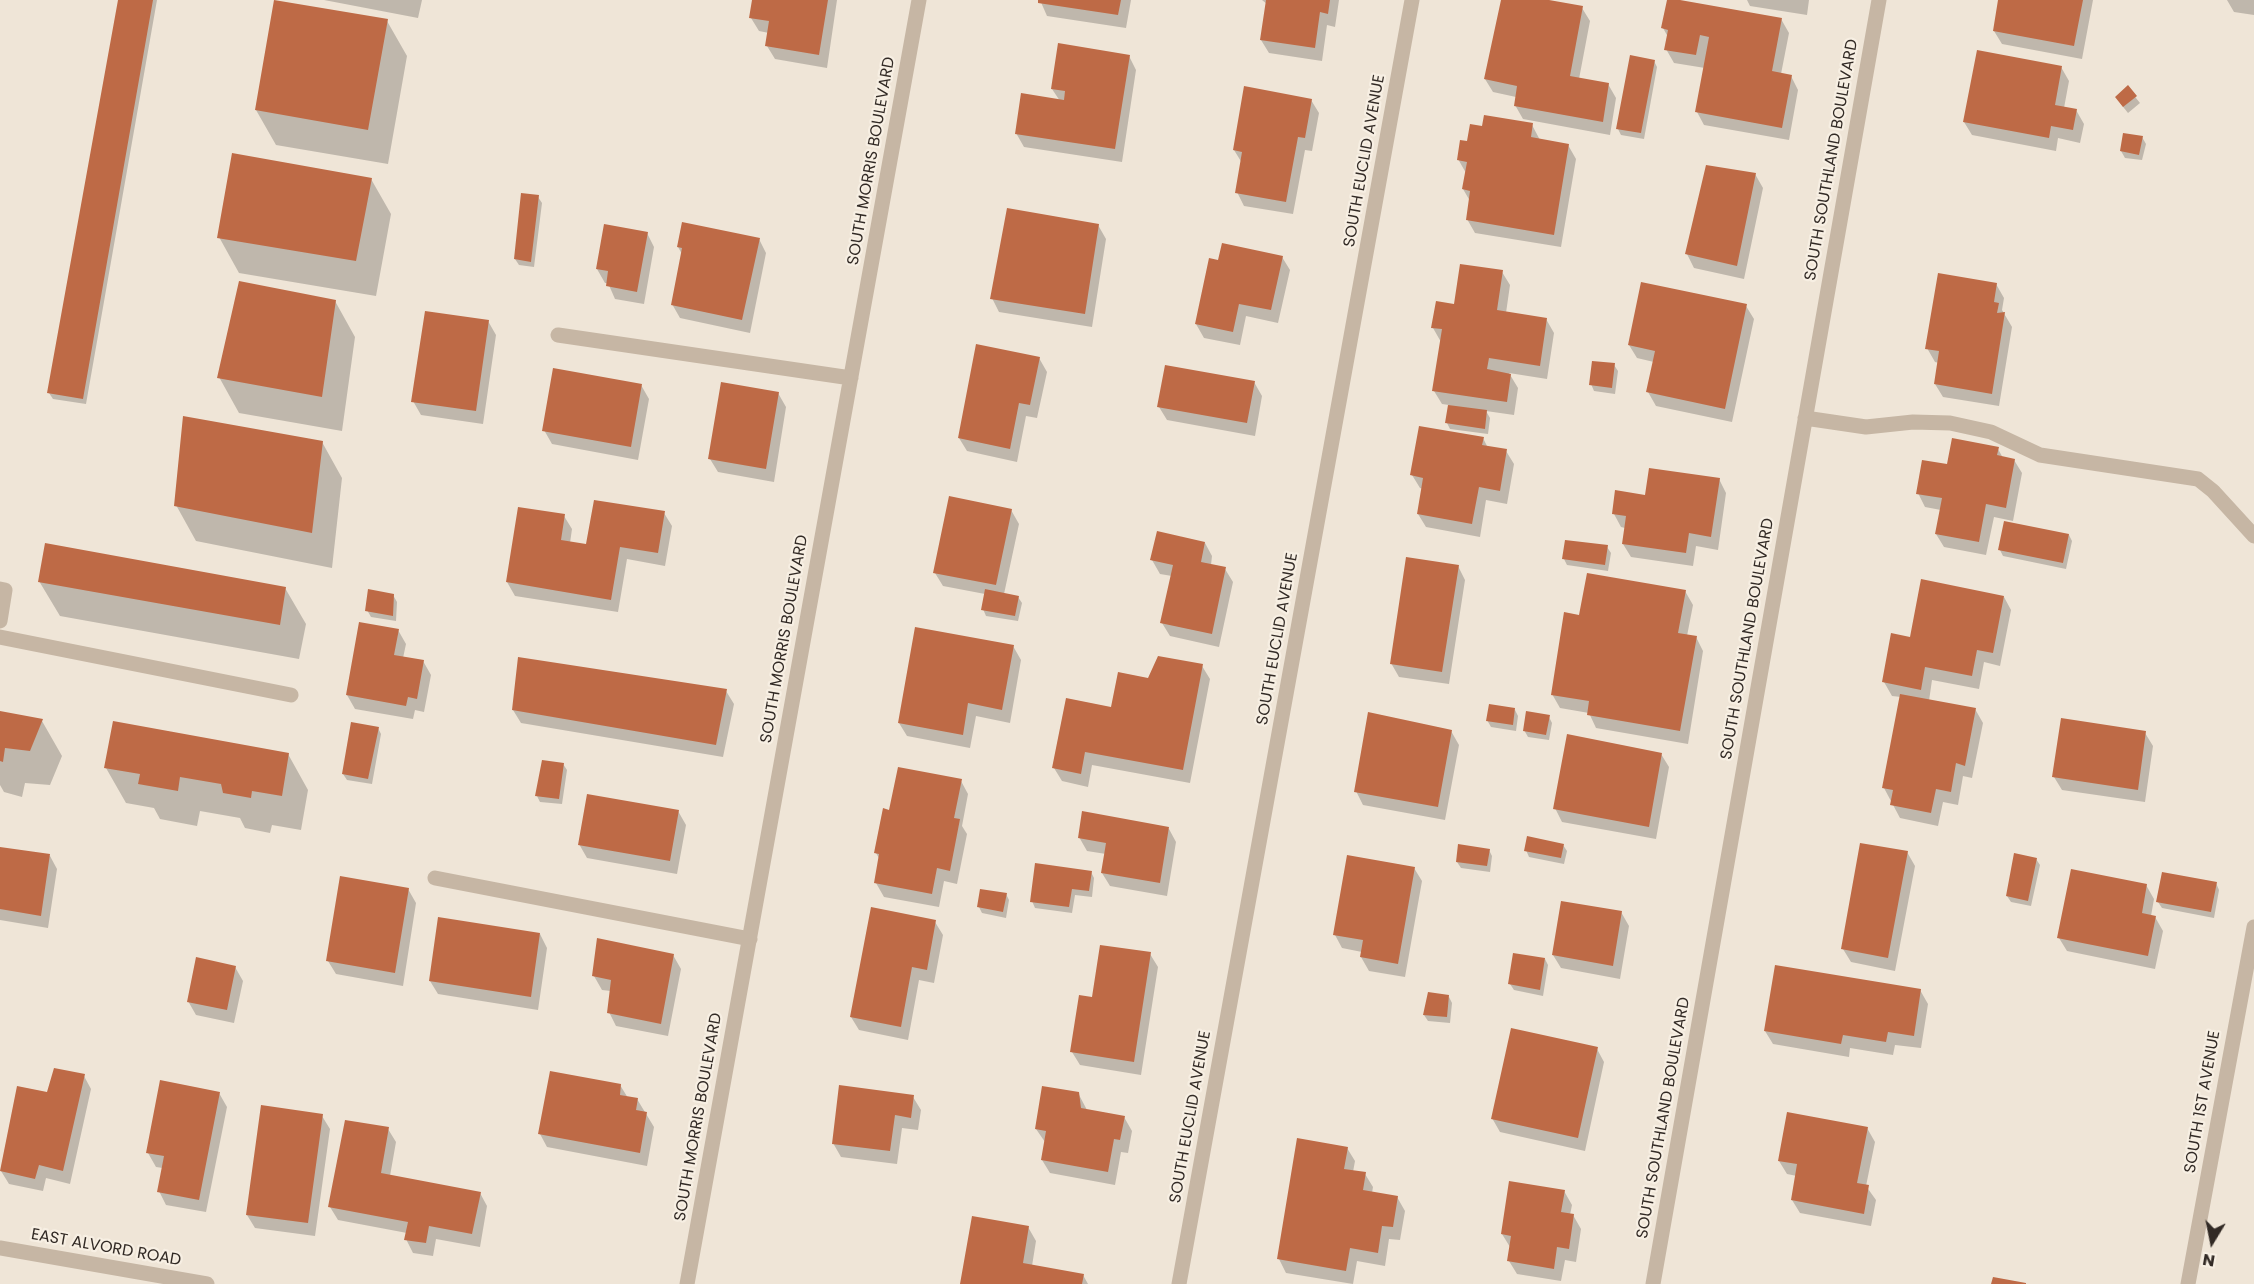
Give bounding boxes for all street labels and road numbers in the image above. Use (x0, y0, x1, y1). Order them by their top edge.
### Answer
street label: SOUTH SOUTHLAND BOULEVARD (1801, 38, 1863, 282)
street label: SOUTH MORRIS BOULEVARD (844, 55, 900, 267)
street label: SOUTH EUCLID AVENUE (1340, 73, 1390, 249)
street label: SOUTH SOUTHLAND BOULEVARD (1717, 517, 1779, 761)
street label: SOUTH MORRIS BOULEVARD (757, 533, 813, 745)
street label: SOUTH EUCLID AVENUE (1253, 551, 1303, 727)
street label: SOUTH SOUTHLAND BOULEVARD (1633, 996, 1695, 1240)
street label: SOUTH MORRIS BOULEVARD (671, 1011, 727, 1223)
street label: SOUTH EUCLID AVENUE (1166, 1029, 1216, 1205)
street label: SOUTH 1ST AVENUE (2181, 1029, 2225, 1175)
street label: EAST ALVORD ROAD (29, 1225, 183, 1271)

